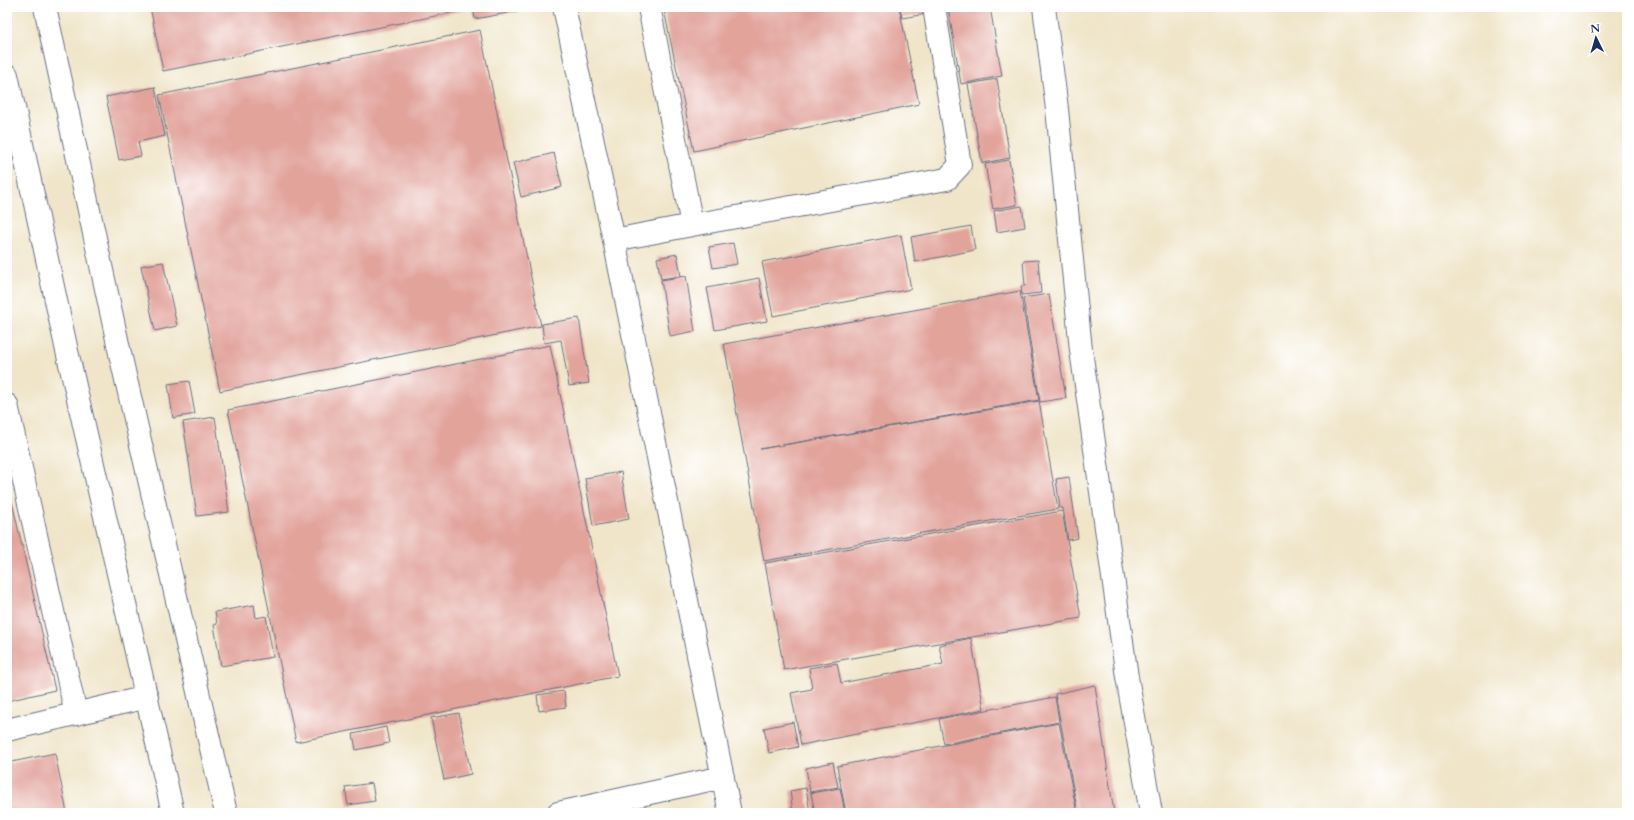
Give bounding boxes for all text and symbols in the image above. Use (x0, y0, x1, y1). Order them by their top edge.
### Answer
north arrow (1576, 18, 1616, 58)
text: N (1590, 21, 1601, 36)

